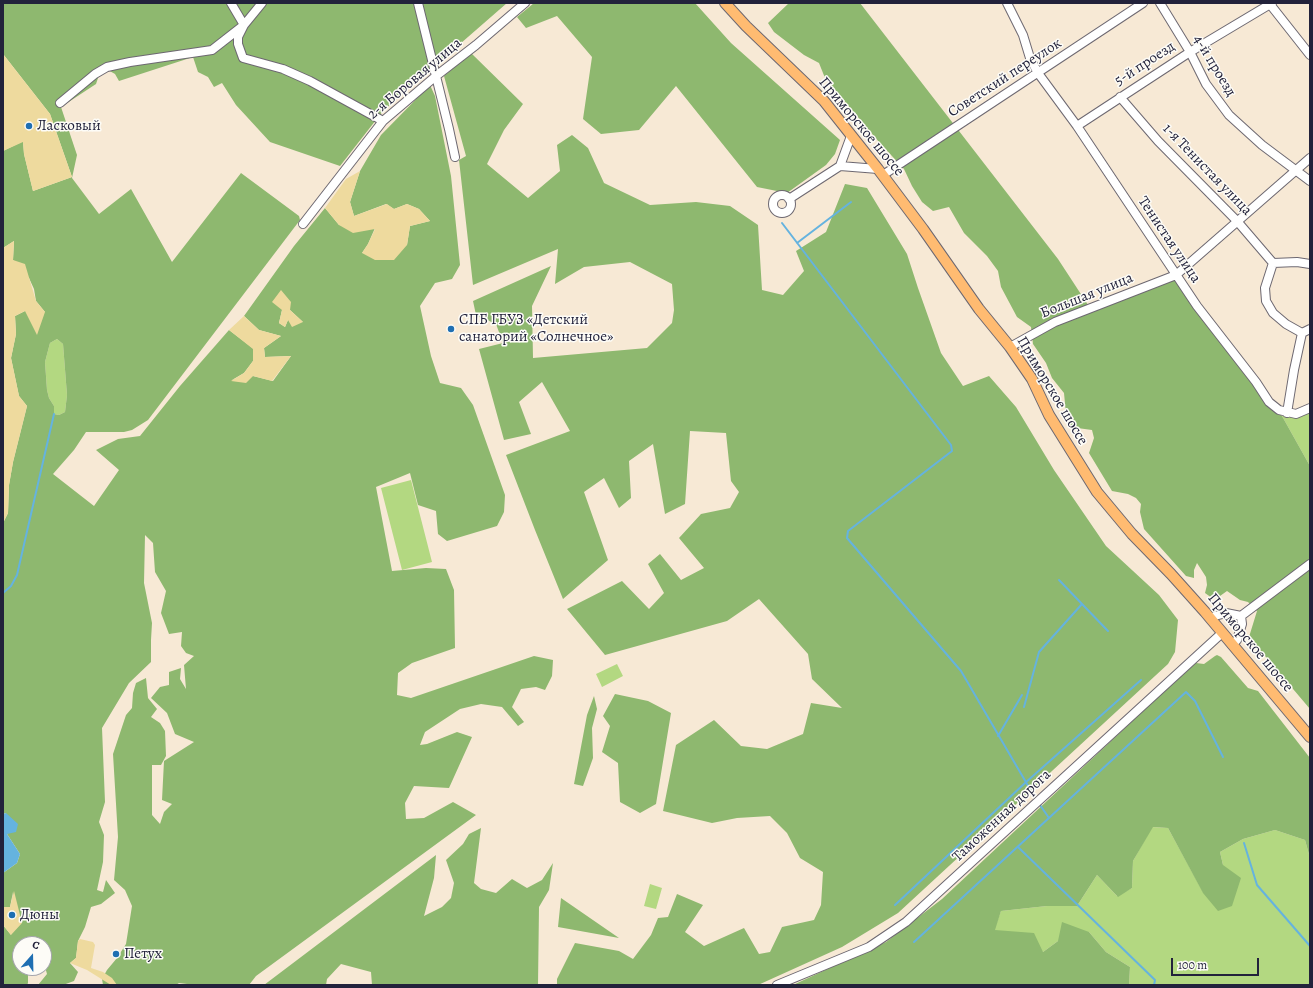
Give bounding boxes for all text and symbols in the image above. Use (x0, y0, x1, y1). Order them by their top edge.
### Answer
street label: 4-й проезд (1189, 32, 1239, 100)
street label: 2-я Боровая улица (364, 34, 466, 124)
street label: Советский переулок (945, 35, 1065, 121)
street label: 5-й проезд (1111, 38, 1179, 90)
street label: Приморское шоссе (814, 74, 908, 180)
place label: Ласковый (37, 117, 101, 135)
street label: 1-я Тенистая улица (1159, 120, 1255, 220)
marker: Ласковый (24, 121, 34, 131)
street label: Тенистая улица (1134, 193, 1204, 287)
street label: Большая улица (1038, 269, 1136, 323)
place label: СПБ ГБУЗ «Детский санаторий «Солнечное» (459, 311, 613, 346)
marker: СПБ ГБУЗ «Детский санаторий «Солнечное» (446, 324, 456, 334)
street label: Приморское шоссе (1012, 333, 1092, 449)
street label: Приморское шоссе (1203, 590, 1297, 696)
street label: Таможенная дорога (949, 766, 1055, 866)
place label: Дюны (20, 906, 59, 924)
marker: Дюны (7, 910, 17, 920)
north arrow (12, 936, 52, 976)
text: С (30, 937, 42, 953)
place label: Петух (124, 945, 162, 963)
marker: Петух (111, 949, 121, 959)
scale bar (1173, 950, 1261, 976)
text: 100 m (1178, 957, 1207, 973)

